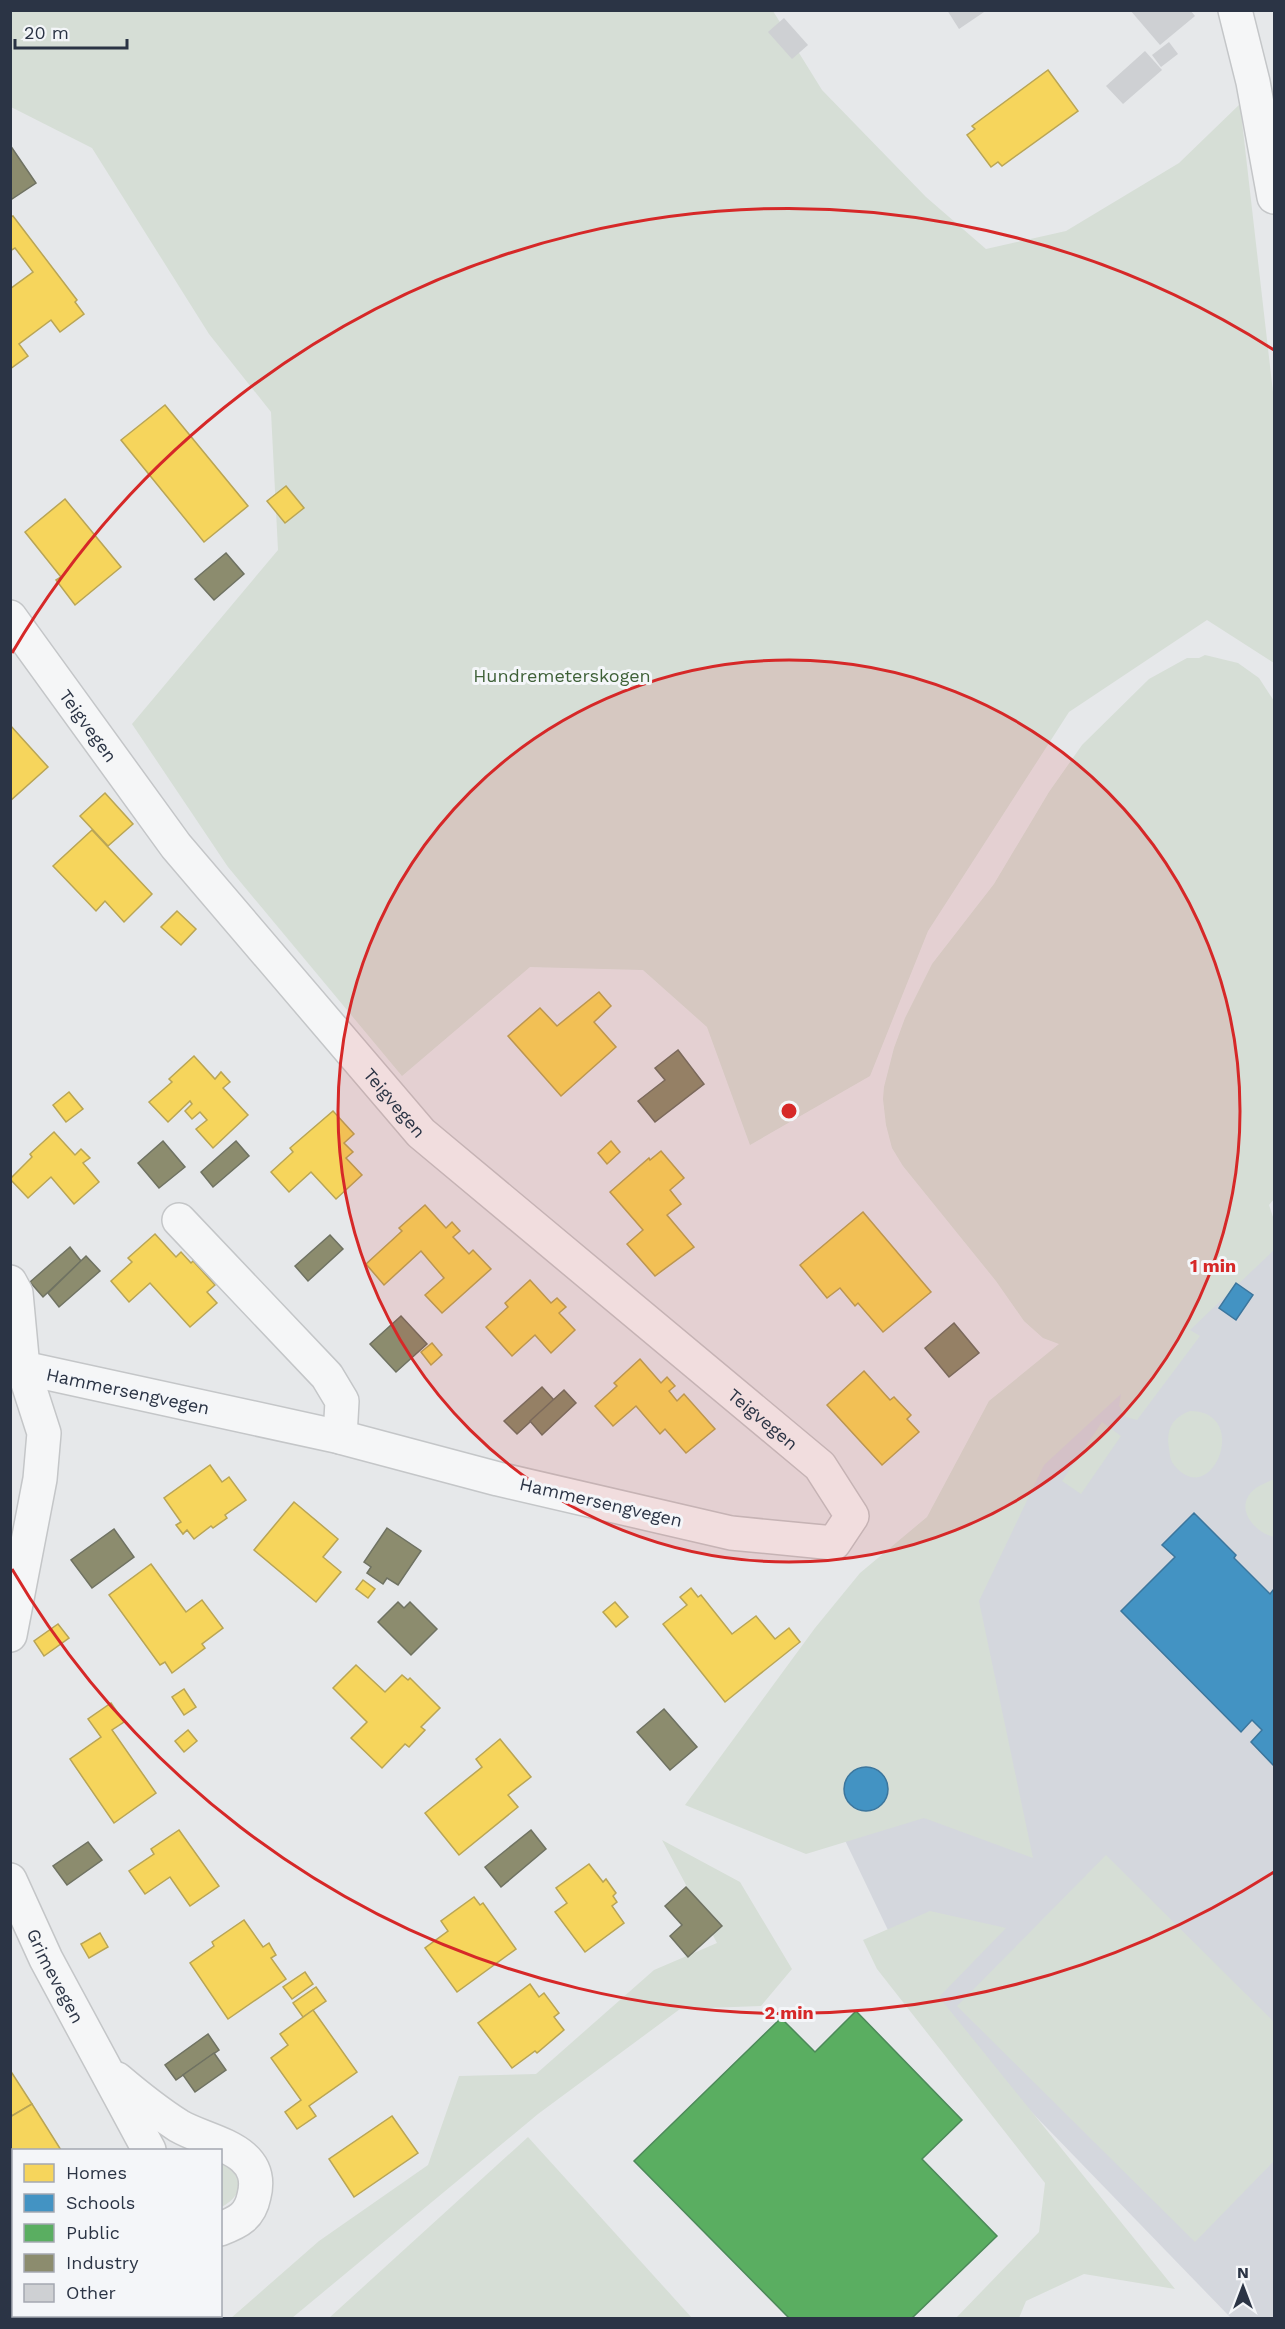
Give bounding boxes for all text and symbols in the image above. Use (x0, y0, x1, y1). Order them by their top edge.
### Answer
scale bar (15, 12, 128, 50)
text: 20 m (24, 22, 69, 43)
park label: Hundremeterskogen (473, 665, 651, 686)
street label: Teigvegen (55, 685, 122, 766)
street label: Teigvegen (359, 1063, 430, 1141)
centre of rings (779, 1101, 799, 1121)
text: 1 min (1190, 1255, 1236, 1276)
street label: Hammersengvegen (44, 1363, 212, 1419)
street label: Teigvegen (724, 1384, 802, 1454)
street label: Hammersengvegen (518, 1473, 684, 1531)
street label: Grimevegen (23, 1925, 89, 2026)
text: 2 min (764, 2002, 814, 2023)
legend (12, 2149, 222, 2317)
text: Homes (66, 2162, 127, 2183)
text: Schools (66, 2192, 135, 2213)
text: Public (66, 2222, 120, 2243)
text: Industry (66, 2252, 139, 2273)
north arrow (1213, 2257, 1273, 2317)
text: N (1237, 2263, 1249, 2282)
text: Other (66, 2282, 116, 2303)

